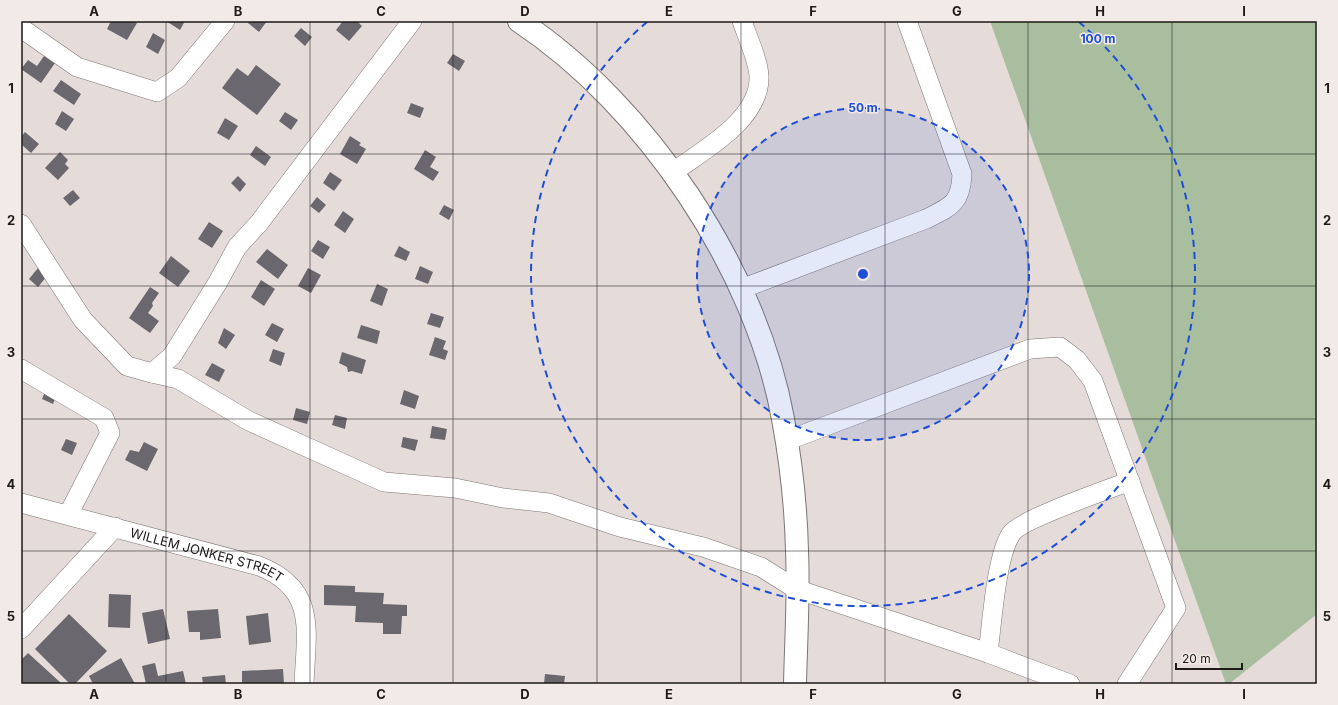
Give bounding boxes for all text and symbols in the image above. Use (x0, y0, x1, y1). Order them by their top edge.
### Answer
text: A (89, 3, 99, 19)
text: B (234, 3, 243, 19)
text: C (376, 3, 386, 19)
text: D (520, 3, 530, 19)
text: E (665, 3, 673, 19)
text: F (809, 3, 817, 19)
text: G (952, 3, 962, 19)
text: H (1095, 3, 1105, 19)
text: I (1242, 3, 1246, 19)
text: 100 m (1080, 31, 1116, 46)
text: 1 (8, 80, 14, 96)
text: 1 (1324, 80, 1330, 96)
text: 50 m (848, 100, 878, 115)
text: 2 (7, 212, 15, 228)
text: 2 (1323, 212, 1331, 228)
centre of rings (856, 267, 870, 281)
text: 3 (7, 344, 15, 360)
text: 3 (1323, 344, 1331, 360)
text: 4 (7, 476, 16, 492)
text: 4 (1323, 476, 1332, 492)
street label: WILLEM JONKER STREET (129, 524, 287, 585)
text: 5 (7, 608, 15, 624)
text: 5 (1323, 608, 1331, 624)
scale bar (1176, 645, 1242, 671)
text: 20 m (1182, 651, 1211, 666)
text: A (89, 686, 99, 702)
text: B (234, 686, 243, 702)
text: C (376, 686, 386, 702)
text: D (520, 686, 530, 702)
text: E (665, 686, 673, 702)
text: F (809, 686, 817, 702)
text: G (952, 686, 962, 702)
text: H (1095, 686, 1105, 702)
text: I (1242, 686, 1246, 702)

